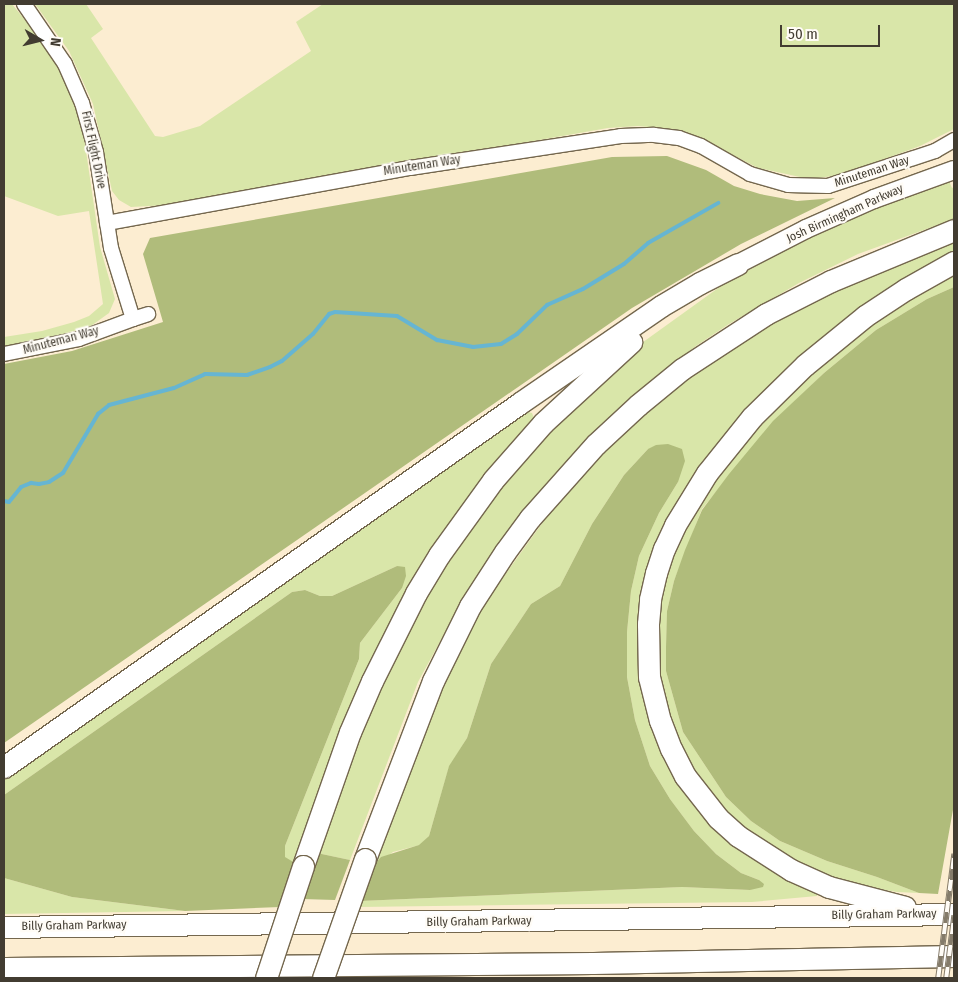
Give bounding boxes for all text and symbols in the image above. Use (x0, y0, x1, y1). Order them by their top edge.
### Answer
north arrow (15, 15, 65, 65)
scale bar (783, 15, 883, 47)
text: 50 m (788, 25, 818, 43)
text: N (46, 37, 64, 47)
street label: First Flight Drive (78, 110, 108, 190)
street label: Minuteman Way (382, 153, 462, 179)
street label: Minuteman Way (833, 153, 911, 191)
street label: Josh Birmingham Parkway (784, 182, 906, 246)
street label: Minuteman Way (22, 324, 100, 358)
street label: Billy Graham Parkway (831, 907, 937, 923)
street label: Billy Graham Parkway (426, 914, 532, 930)
street label: Billy Graham Parkway (21, 918, 127, 934)

